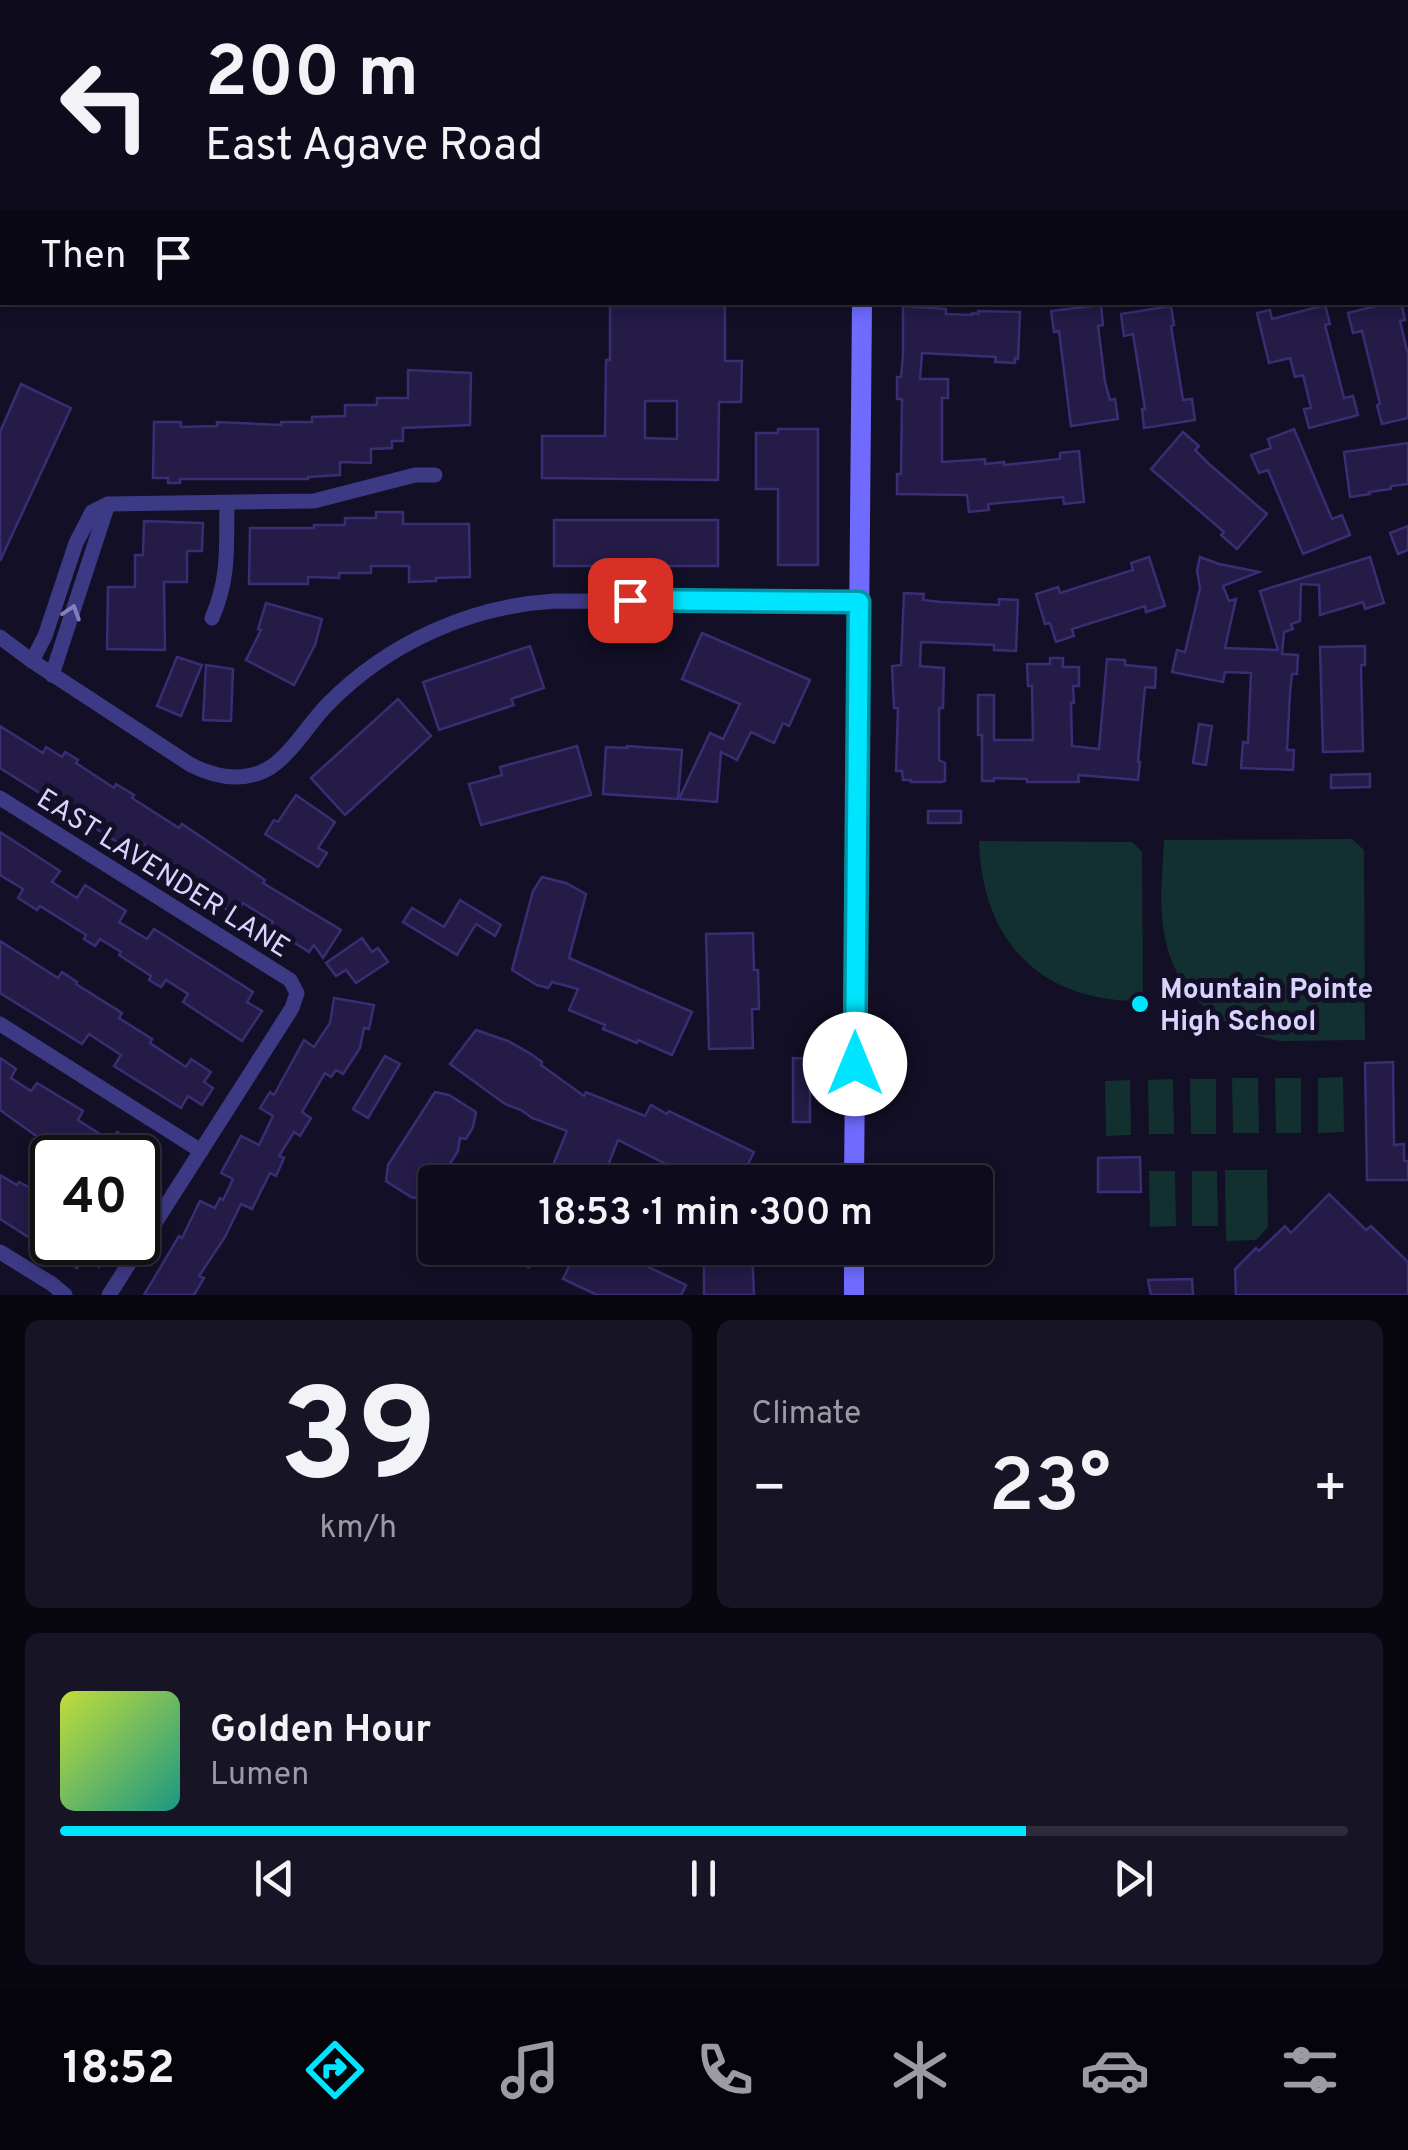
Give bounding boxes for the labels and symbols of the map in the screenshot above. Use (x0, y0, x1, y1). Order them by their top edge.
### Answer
pin (588, 558, 673, 643)
one-way arrow (61, 604, 81, 621)
street label: EAST LAVENDER LANE (29, 782, 296, 967)
place label: Mountain Pointe High School (1160, 973, 1373, 1041)
marker: Mountain Pointe High School (1129, 993, 1151, 1015)
position arrow (803, 1012, 907, 1116)
speed limit sign: 40 (30, 1135, 160, 1265)

